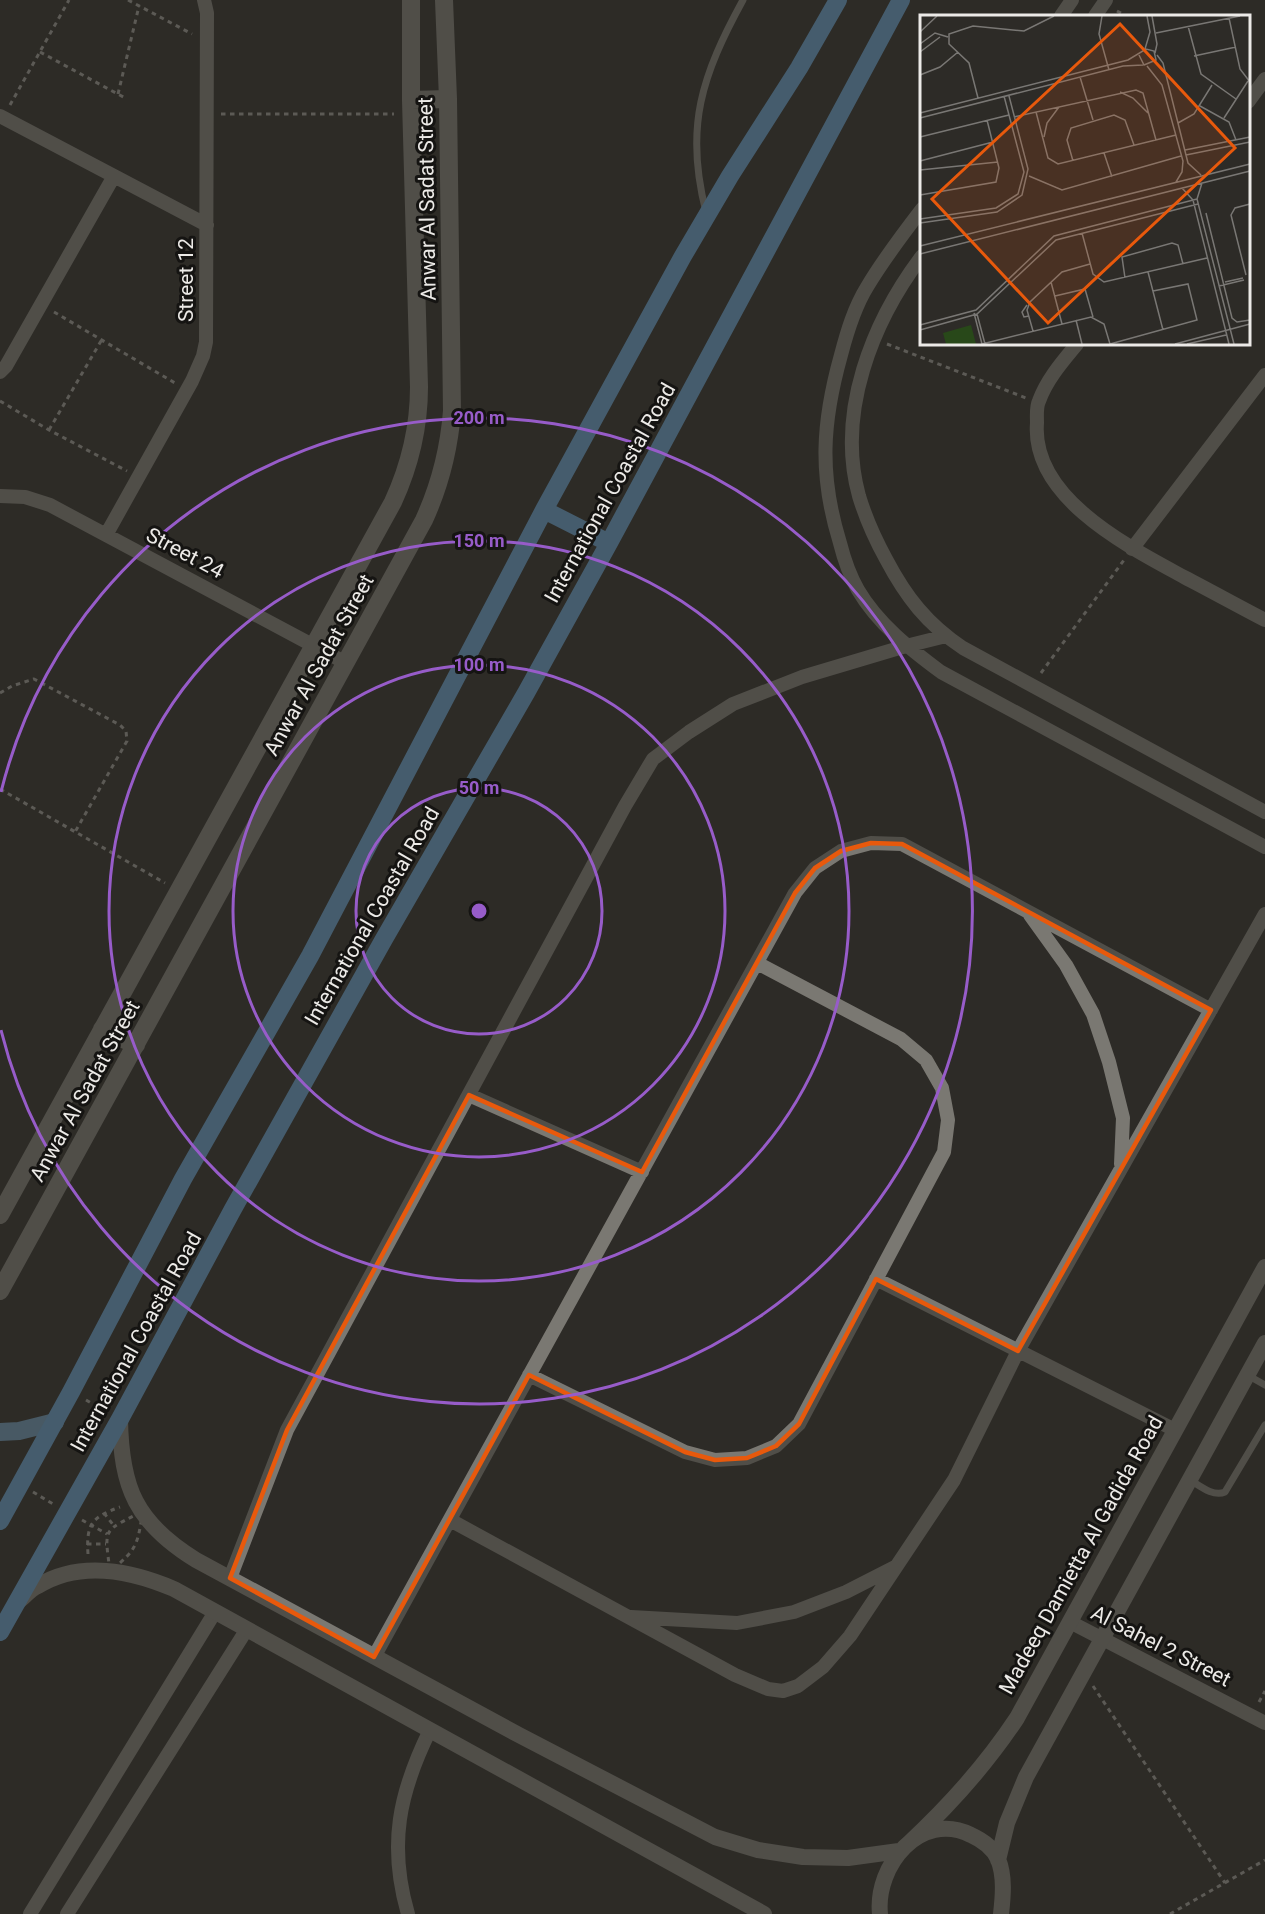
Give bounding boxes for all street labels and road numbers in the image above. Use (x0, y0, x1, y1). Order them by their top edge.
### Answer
street label: Anwar Al Sadat Street (413, 97, 441, 301)
street label: Street 12 (174, 238, 198, 322)
street label: International Coastal Road (540, 379, 680, 607)
street label: Street 24 (142, 523, 228, 583)
street label: Anwar Al Sadat Street (259, 570, 379, 760)
street label: International Coastal Road (300, 803, 444, 1029)
street label: Anwar Al Sadat Street (25, 996, 145, 1186)
street label: International Coastal Road (66, 1228, 206, 1456)
street label: Madeeq Damietta Al Gadida Road (994, 1412, 1168, 1698)
street label: Al Sahel 2 Street (1087, 1600, 1235, 1692)

